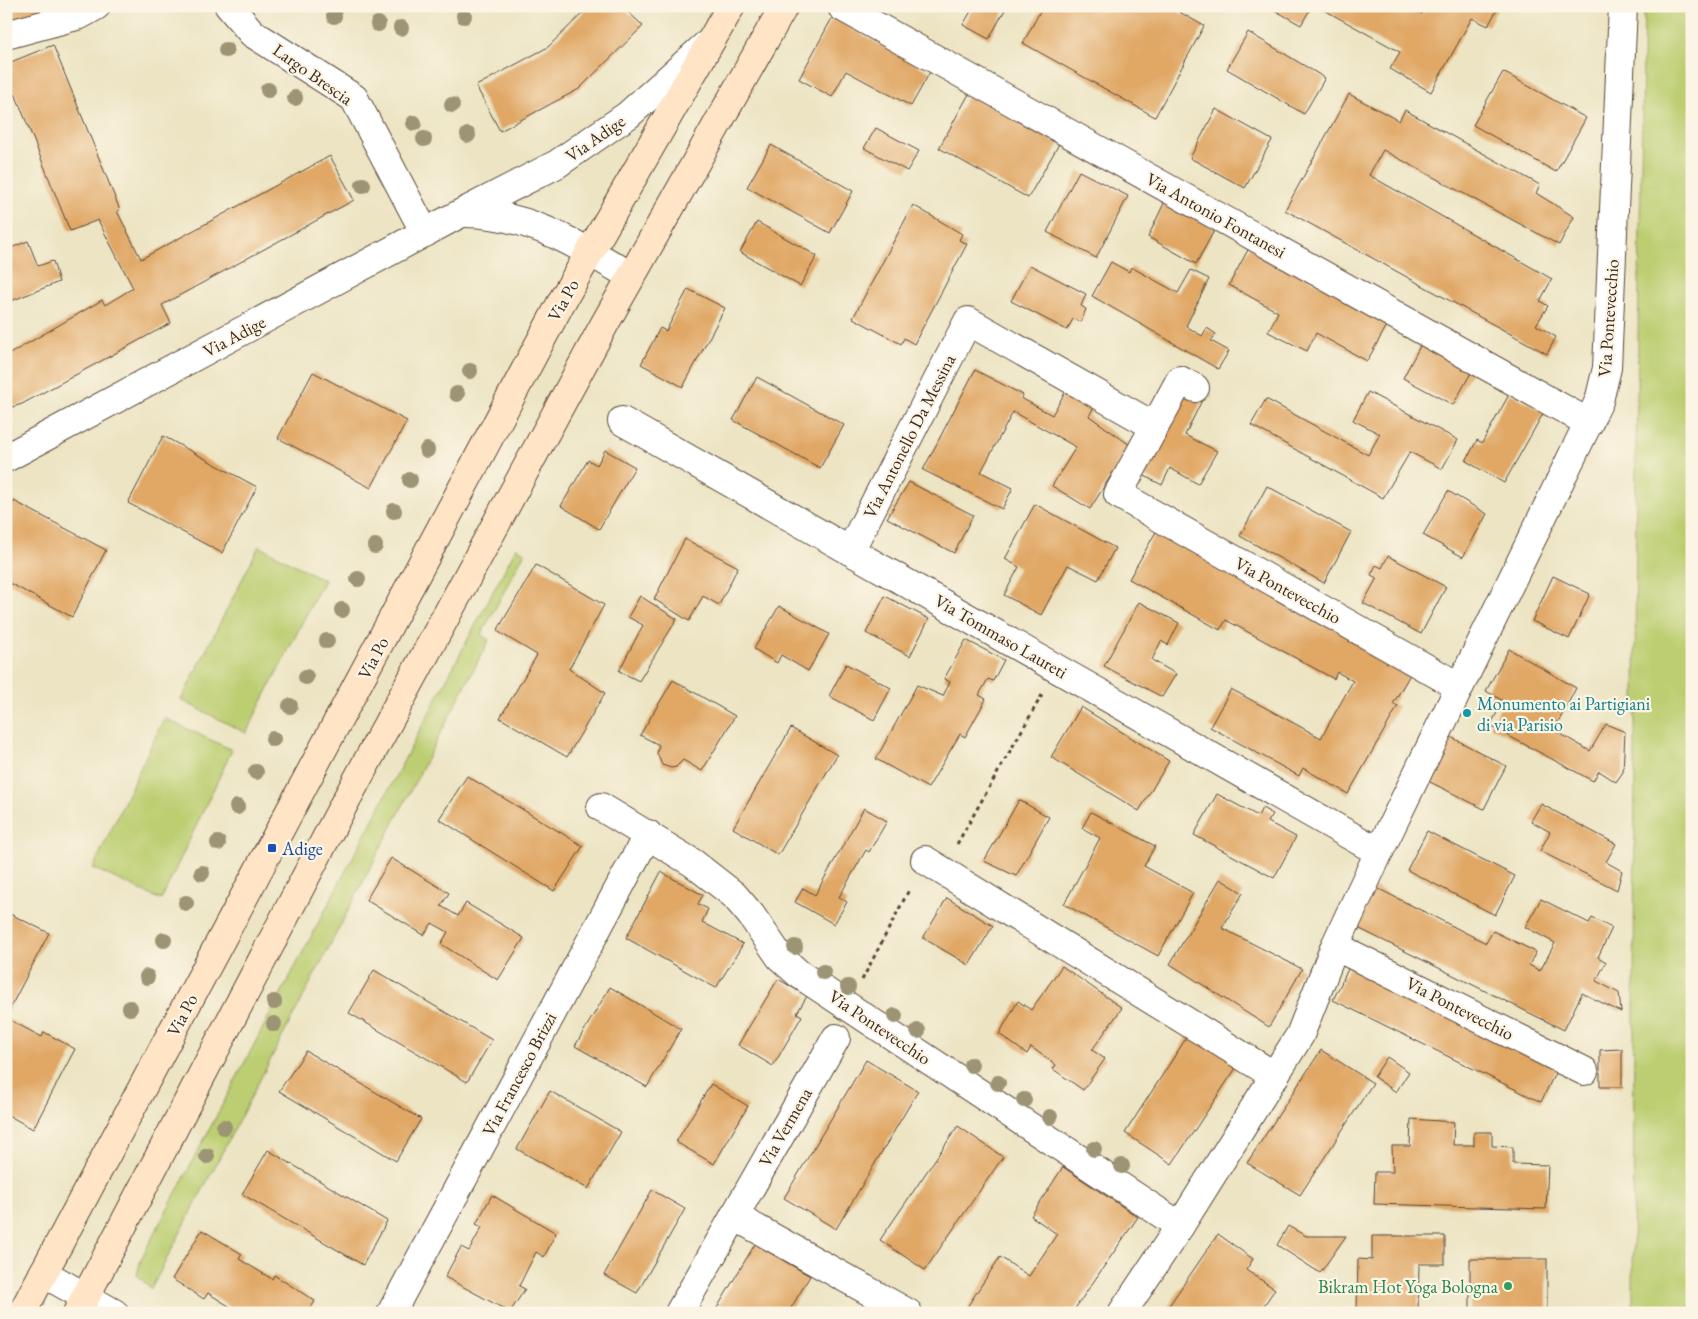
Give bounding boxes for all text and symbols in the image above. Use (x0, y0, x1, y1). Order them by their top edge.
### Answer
street label: Largo Brescia (269, 38, 358, 110)
street label: Via Adige (561, 109, 629, 167)
street label: Via Antonio Fontanesi (1142, 167, 1291, 263)
street label: Via Pontevecchio (1592, 258, 1624, 378)
street label: Via Po (542, 275, 584, 325)
street label: Via Adige (199, 310, 269, 362)
street label: Via Antonello Da Messina (858, 349, 961, 522)
street label: Via Pontevecchio (1231, 551, 1345, 629)
street label: Via Tommaso Laureti (930, 589, 1072, 684)
street label: Via Po (352, 633, 394, 683)
place label: Monumento ai Partigiani di via Parisio (1477, 692, 1651, 736)
marker: Monumento ai Partigiani di via Parisio (1461, 707, 1473, 719)
place label: Adige (281, 837, 323, 860)
marker: Adige (266, 842, 278, 854)
street label: Via Pontevecchio (1402, 971, 1518, 1045)
street label: Via Pontevecchio (825, 984, 935, 1070)
street label: Via Po (161, 990, 203, 1040)
street label: Via Francesco Brizzi (477, 1008, 562, 1140)
street label: Via Vermena (753, 1082, 817, 1171)
place label: Bikram Hot Yoga Bologna (1318, 1275, 1499, 1298)
marker: Bikram Hot Yoga Bologna (1502, 1280, 1514, 1292)

